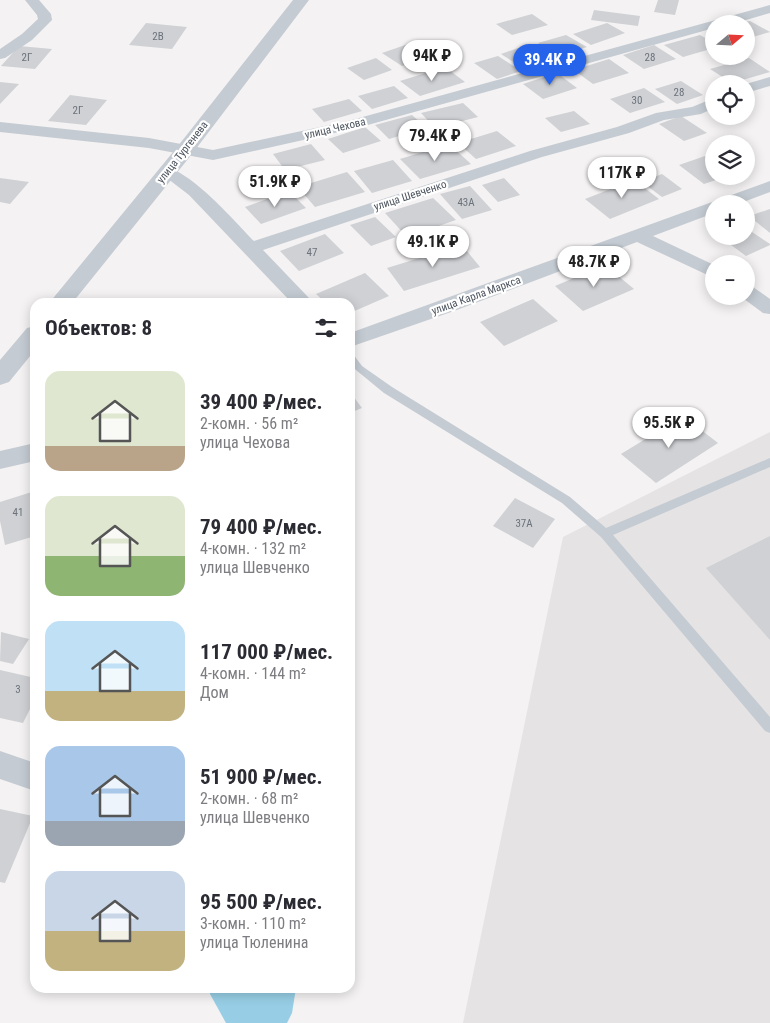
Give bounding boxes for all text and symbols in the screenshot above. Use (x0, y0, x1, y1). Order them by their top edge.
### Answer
north arrow (705, 15, 755, 65)
map controls (705, 15, 755, 305)
house number: 2В (152, 30, 164, 43)
pin: 94K ₽ (397, 39, 467, 82)
pin: 39.4K ₽ (504, 44, 596, 86)
text: 94K ₽ (413, 46, 451, 65)
text: 39.4K ₽ (524, 50, 576, 69)
house number: 2Г (22, 51, 32, 64)
house number: 28 (645, 51, 655, 64)
button: locate (705, 75, 755, 125)
house number: 28 (674, 86, 684, 99)
house number: 30 (632, 94, 642, 107)
house number: 2Г (73, 104, 83, 117)
street label: улица Чехова (303, 115, 367, 142)
street label: улица Тургенева (154, 119, 211, 186)
pin: 79.4K ₽ (389, 120, 481, 162)
text: 79.4K ₽ (409, 126, 461, 145)
button: layers (705, 135, 755, 185)
pin: 117K ₽ (581, 156, 663, 199)
text: 117K ₽ (599, 163, 645, 182)
pin: 51.9K ₽ (229, 166, 321, 208)
text: 51.9K ₽ (249, 172, 301, 191)
street label: улица Шевченко (372, 177, 449, 213)
button: + (705, 195, 755, 245)
house number: 43А (457, 196, 475, 209)
pin: 49.1K ₽ (387, 226, 479, 268)
text: 49.1K ₽ (407, 232, 459, 251)
house number: 47 (307, 246, 317, 259)
pin: 48.7K ₽ (548, 246, 640, 288)
text: 48.7K ₽ (568, 252, 620, 271)
button: − (705, 255, 755, 305)
street label: улица Карла Маркса (430, 273, 523, 318)
icon: filters (312, 314, 340, 342)
text: Объектов: 8 (45, 316, 152, 340)
text: 39 400 ₽/мес. (200, 390, 323, 414)
icon: home (85, 391, 145, 451)
pin: 95.5K ₽ (623, 406, 715, 449)
text: 95.5K ₽ (643, 413, 695, 432)
text: 2-комн. · 56 m² (200, 414, 298, 433)
text: улица Чехова (200, 433, 290, 452)
house number: 41 (13, 506, 23, 519)
text: 79 400 ₽/мес. (200, 515, 323, 539)
icon: home (85, 516, 145, 576)
house number: 37А (515, 517, 533, 530)
text: 4-комн. · 132 m² (200, 539, 306, 558)
text: улица Шевченко (200, 558, 310, 577)
text: 117 000 ₽/мес. (200, 640, 333, 664)
icon: home (85, 641, 145, 701)
text: 4-комн. · 144 m² (200, 664, 306, 683)
house number: 3 (15, 683, 21, 696)
text: Дом (200, 683, 229, 702)
text: 51 900 ₽/мес. (200, 765, 323, 789)
icon: home (85, 766, 145, 826)
text: 2-комн. · 68 m² (200, 789, 298, 808)
text: улица Шевченко (200, 808, 310, 827)
text: 95 500 ₽/мес. (200, 890, 323, 914)
icon: home (85, 891, 145, 951)
text: 3-комн. · 110 m² (200, 914, 306, 933)
text: улица Тюленина (200, 933, 309, 952)

